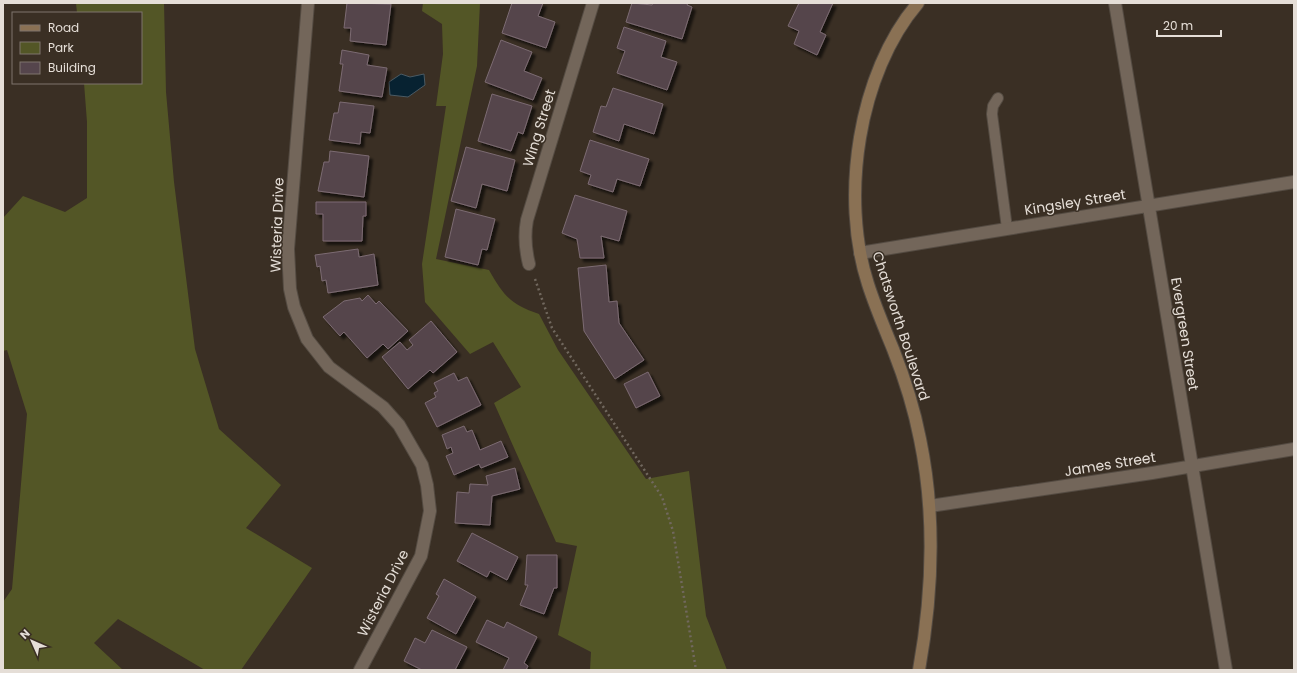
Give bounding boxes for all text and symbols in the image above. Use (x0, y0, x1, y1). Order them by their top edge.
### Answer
legend (12, 12, 142, 84)
scale bar (1157, 12, 1221, 38)
text: 20 m (1163, 17, 1193, 34)
text: Road (48, 19, 79, 36)
text: Park (48, 39, 75, 56)
text: Building (48, 59, 96, 76)
street label: Wing Street (518, 87, 560, 169)
street label: Wisteria Drive (265, 177, 289, 273)
street label: Kingsley Street (1023, 184, 1127, 220)
street label: Chatsworth Boulevard (867, 249, 935, 403)
street label: Evergreen Street (1166, 276, 1204, 392)
street label: James Street (1063, 447, 1157, 481)
street label: Wisteria Drive (352, 546, 414, 640)
north arrow (12, 621, 52, 661)
text: N (16, 625, 34, 643)

